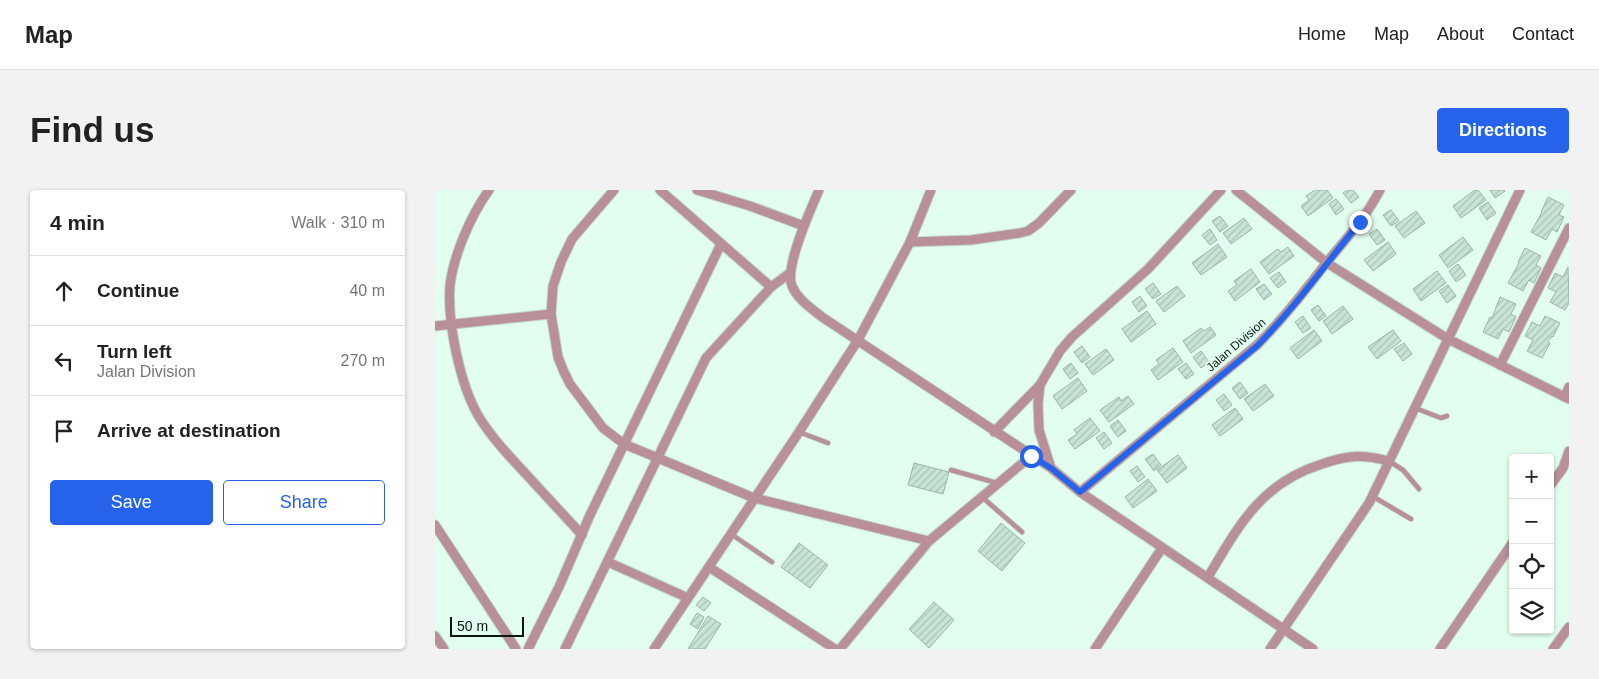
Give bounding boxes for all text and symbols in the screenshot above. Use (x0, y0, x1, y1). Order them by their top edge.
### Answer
text: Map (25, 21, 73, 48)
text: Home (1298, 24, 1346, 44)
text: Map (1374, 24, 1409, 44)
text: About (1437, 24, 1484, 44)
text: Contact (1512, 24, 1574, 44)
button: Directions (1437, 108, 1569, 153)
text: Find us (30, 110, 154, 149)
text: 4 min (50, 211, 105, 234)
route end (1349, 211, 1372, 234)
text: Walk · 310 m (291, 214, 385, 231)
icon: ahead (50, 277, 78, 305)
text: Continue (97, 280, 179, 301)
text: 40 m (349, 282, 385, 299)
street label: Jalan Division (1203, 315, 1269, 375)
text: Turn left (97, 341, 172, 362)
icon: left (50, 347, 78, 375)
text: 270 m (341, 352, 385, 369)
text: Jalan Division (97, 363, 196, 380)
icon: arrive (50, 417, 78, 445)
text: Arrive at destination (97, 420, 281, 441)
route start (1020, 445, 1043, 468)
map controls (1509, 454, 1554, 634)
button: + (1509, 454, 1554, 499)
button: Save (50, 480, 213, 525)
button: Share (223, 480, 385, 525)
button: − (1509, 499, 1554, 544)
button: locate (1509, 544, 1554, 589)
button: layers (1509, 589, 1554, 634)
scale bar (450, 614, 524, 637)
text: 50 m (457, 618, 488, 634)

